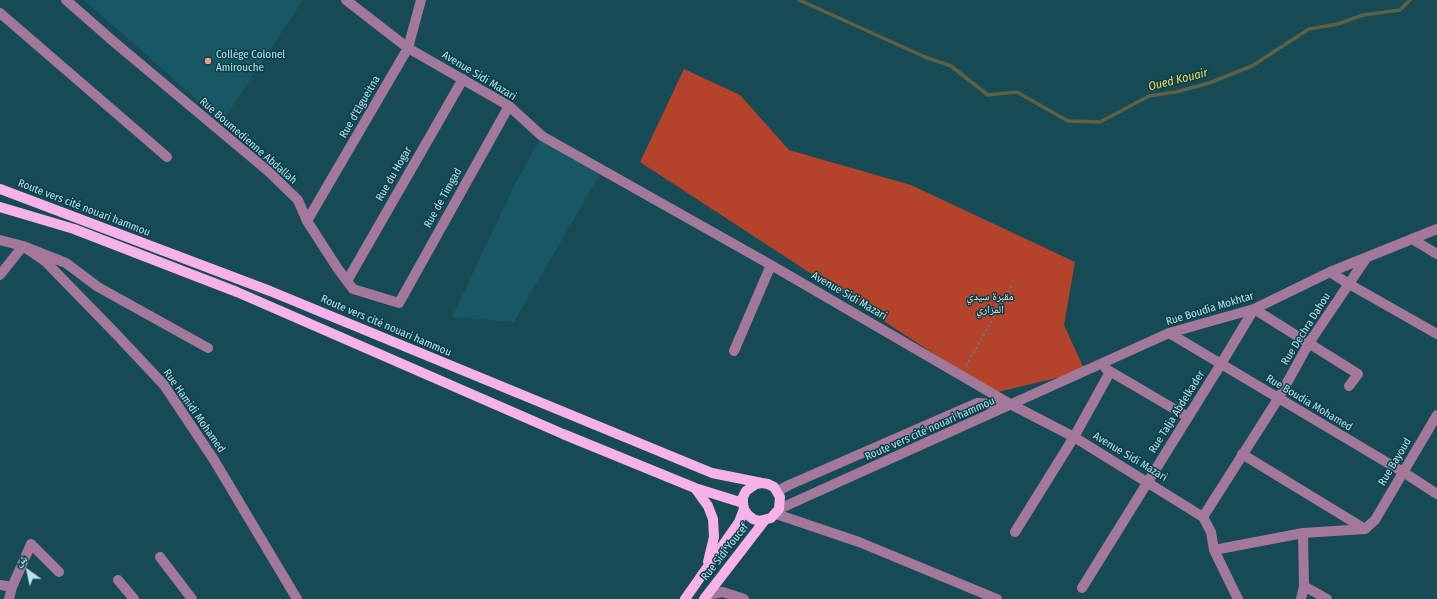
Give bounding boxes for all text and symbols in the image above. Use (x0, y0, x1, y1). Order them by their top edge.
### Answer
place label: Collège Colonel Amirouche (216, 48, 285, 74)
street label: Avenue Sidi Mazari (439, 49, 519, 103)
marker: Collège Colonel Amirouche (203, 56, 213, 66)
water label: Oued Kouair (1147, 66, 1209, 94)
street label: Rue d'Elgueitna (337, 74, 383, 140)
street label: Rue Boumedienne Abdallah (197, 95, 299, 187)
street label: Rue du Hogar (373, 144, 415, 204)
street label: Rue de Timgad (421, 166, 465, 230)
street label: Route vers cité nouari hammou (16, 177, 152, 239)
street label: Avenue Sidi Mazari (809, 269, 889, 323)
street label: Rue Boudia Mokhtar (1164, 289, 1256, 329)
park label: مقبرة سيدي المزاري (966, 290, 1014, 316)
street label: Rue Dechra Dahou (1279, 290, 1333, 368)
street label: Route vers cité nouari hammou (319, 292, 453, 360)
street label: Rue Hamidi Mohamed (160, 367, 228, 455)
street label: Rue Talja Abdelkader (1146, 368, 1208, 456)
street label: Rue Boudia Mohamed (1263, 372, 1355, 434)
street label: Route vers cité nouari hammou (863, 394, 997, 464)
street label: Avenue Sidi Mazari (1090, 430, 1170, 484)
street label: Rue Bayoud (1376, 436, 1414, 488)
street label: Rue Sidi Youcef (699, 521, 751, 583)
north arrow (8, 551, 48, 591)
text: ش (13, 552, 30, 569)

